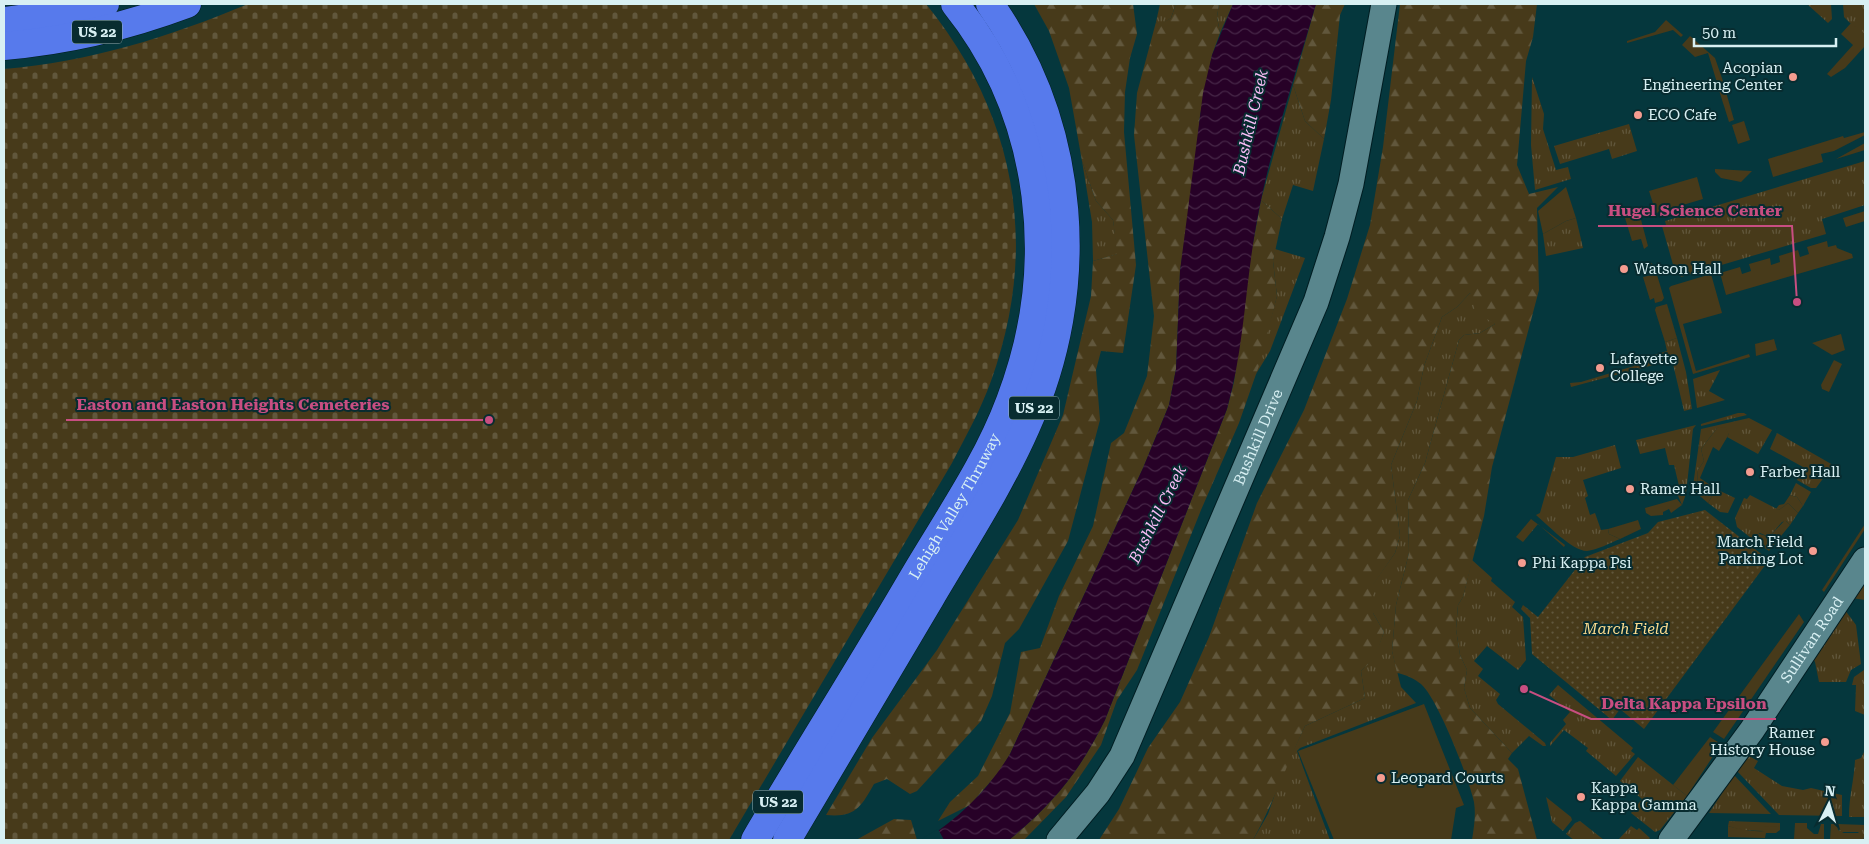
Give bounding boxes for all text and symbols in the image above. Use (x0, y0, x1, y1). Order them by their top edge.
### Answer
scale bar (1694, 15, 1836, 47)
road number: US 22 (72, 21, 122, 44)
text: 50 m (1702, 24, 1737, 42)
place label: Acopian Engineering Center (1643, 59, 1783, 94)
water label: Bushkill Creek (1229, 67, 1272, 178)
marker: Acopian Engineering Center (1787, 71, 1799, 83)
place label: ECO Cafe (1648, 106, 1717, 124)
marker: ECO Cafe (1632, 109, 1644, 121)
callout: Hugel Science Center (1598, 195, 1792, 226)
text: Hugel Science Center (1608, 201, 1782, 220)
place label: Watson Hall (1634, 260, 1722, 278)
marker: Watson Hall (1618, 263, 1630, 275)
place label: Lafayette College (1610, 350, 1677, 385)
marker: Lafayette College (1594, 362, 1606, 374)
street label: Bushkill Drive (1230, 386, 1287, 488)
callout: Easton and Easton Heights Cemeteries (66, 389, 399, 420)
text: Easton and Easton Heights Cemeteries (77, 395, 390, 414)
road number: US 22 (1009, 396, 1059, 419)
street label: Lehigh Valley Thruway (905, 430, 1004, 582)
water label: Bushkill Creek (1124, 462, 1190, 567)
place label: Farber Hall (1760, 463, 1841, 481)
marker: Farber Hall (1744, 466, 1756, 478)
place label: Ramer Hall (1640, 480, 1720, 498)
marker: Ramer Hall (1624, 483, 1636, 495)
place label: March Field Parking Lot (1717, 533, 1803, 568)
marker: March Field Parking Lot (1807, 545, 1819, 557)
place label: Phi Kappa Psi (1532, 554, 1632, 572)
marker: Phi Kappa Psi (1516, 557, 1528, 569)
street label: Sullivan Road (1777, 593, 1847, 686)
park label: March Field (1582, 620, 1669, 638)
callout: Delta Kappa Epsilon (1591, 688, 1776, 719)
text: Delta Kappa Epsilon (1601, 694, 1767, 713)
place label: Ramer History House (1711, 724, 1815, 759)
marker: Ramer History House (1819, 736, 1831, 748)
place label: Leopard Courts (1391, 769, 1504, 787)
marker: Leopard Courts (1375, 772, 1387, 784)
place label: Kappa Kappa Gamma (1591, 779, 1697, 814)
north arrow (1804, 779, 1854, 829)
text: N (1824, 783, 1836, 800)
road number: US 22 (753, 790, 803, 814)
marker: Kappa Kappa Gamma (1575, 791, 1587, 803)

